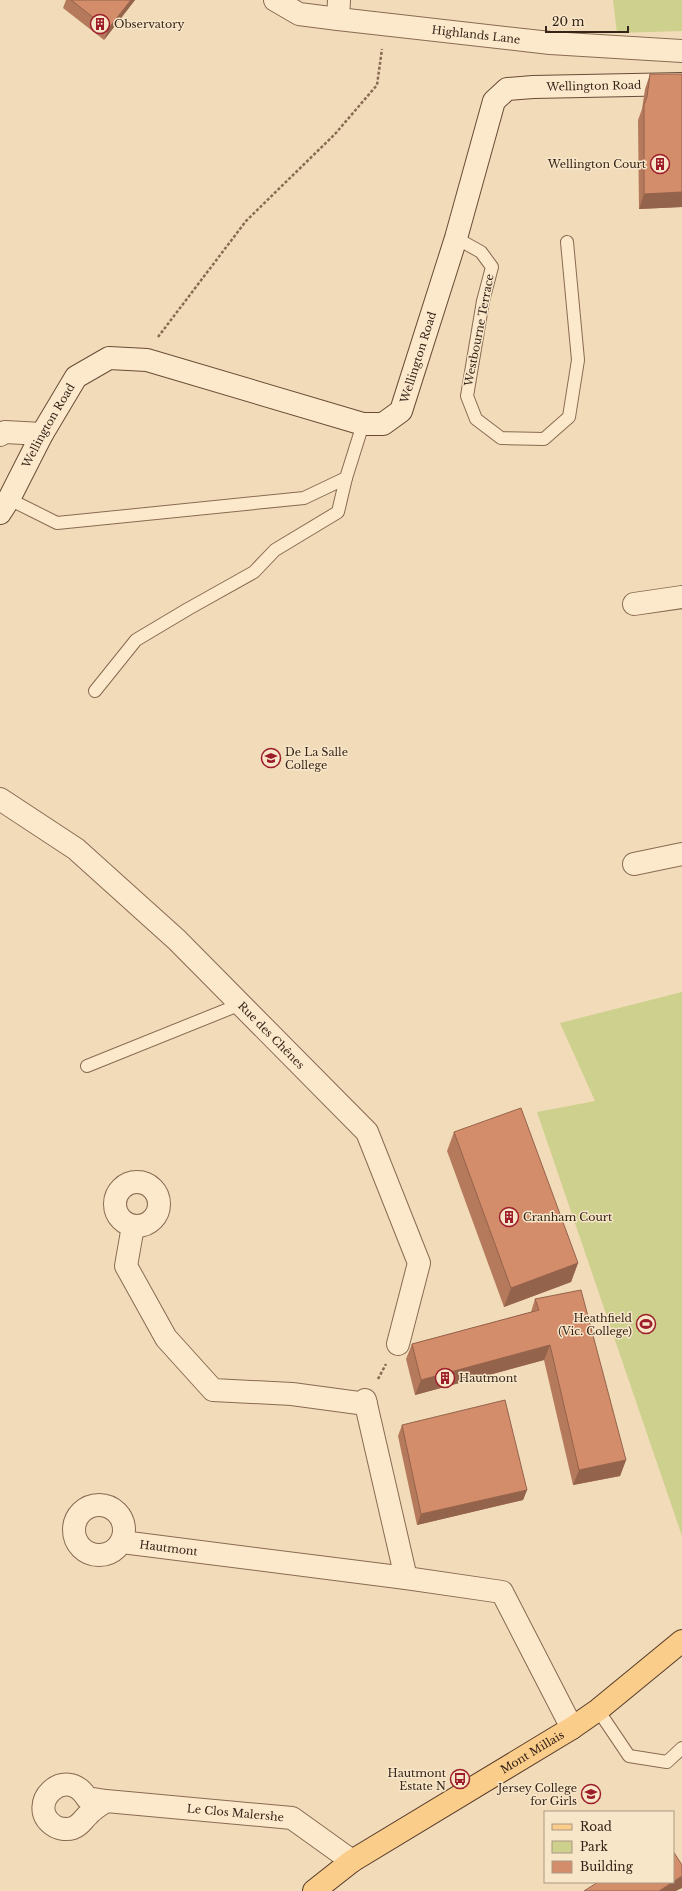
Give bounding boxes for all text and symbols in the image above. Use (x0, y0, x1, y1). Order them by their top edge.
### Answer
scale bar (546, 8, 628, 34)
building icon: Observatory (89, 13, 111, 35)
text: 20 m (552, 14, 584, 29)
place label: Observatory (114, 17, 184, 31)
street label: Highlands Lane (431, 23, 521, 47)
street label: Wellington Road (545, 78, 642, 94)
building icon: Wellington Court (649, 153, 671, 175)
place label: Wellington Court (547, 157, 647, 171)
street label: Westbourne Terrace (461, 273, 497, 388)
street label: Wellington Road (397, 309, 439, 406)
street label: Wellington Road (19, 380, 78, 471)
place label: De La Salle College (285, 745, 348, 772)
school or university icon: De La Salle College (260, 747, 282, 769)
street label: Rue des Chênes (235, 999, 308, 1072)
building icon: Cranham Court (498, 1206, 520, 1228)
place label: Cranham Court (523, 1210, 613, 1224)
place label: Heathfield (Vic. College) (558, 1311, 633, 1338)
sports icon: Heathfield (Vic. College) (635, 1313, 657, 1335)
building icon: Hautmont (434, 1367, 456, 1389)
place label: Hautmont (459, 1371, 518, 1385)
street label: Hautmont (139, 1537, 199, 1559)
street label: Mont Millais (498, 1728, 566, 1777)
place label: Hautmont Estate N (387, 1766, 447, 1793)
bus stop icon: Hautmont Estate N (449, 1768, 471, 1790)
place label: Jersey College for Girls (496, 1781, 577, 1808)
school or university icon: Jersey College for Girls (580, 1783, 602, 1805)
street label: Le Clos Malershe (186, 1801, 284, 1824)
legend (544, 1811, 674, 1883)
text: Road (580, 1819, 612, 1834)
text: Park (580, 1839, 608, 1854)
text: Building (580, 1859, 634, 1874)

